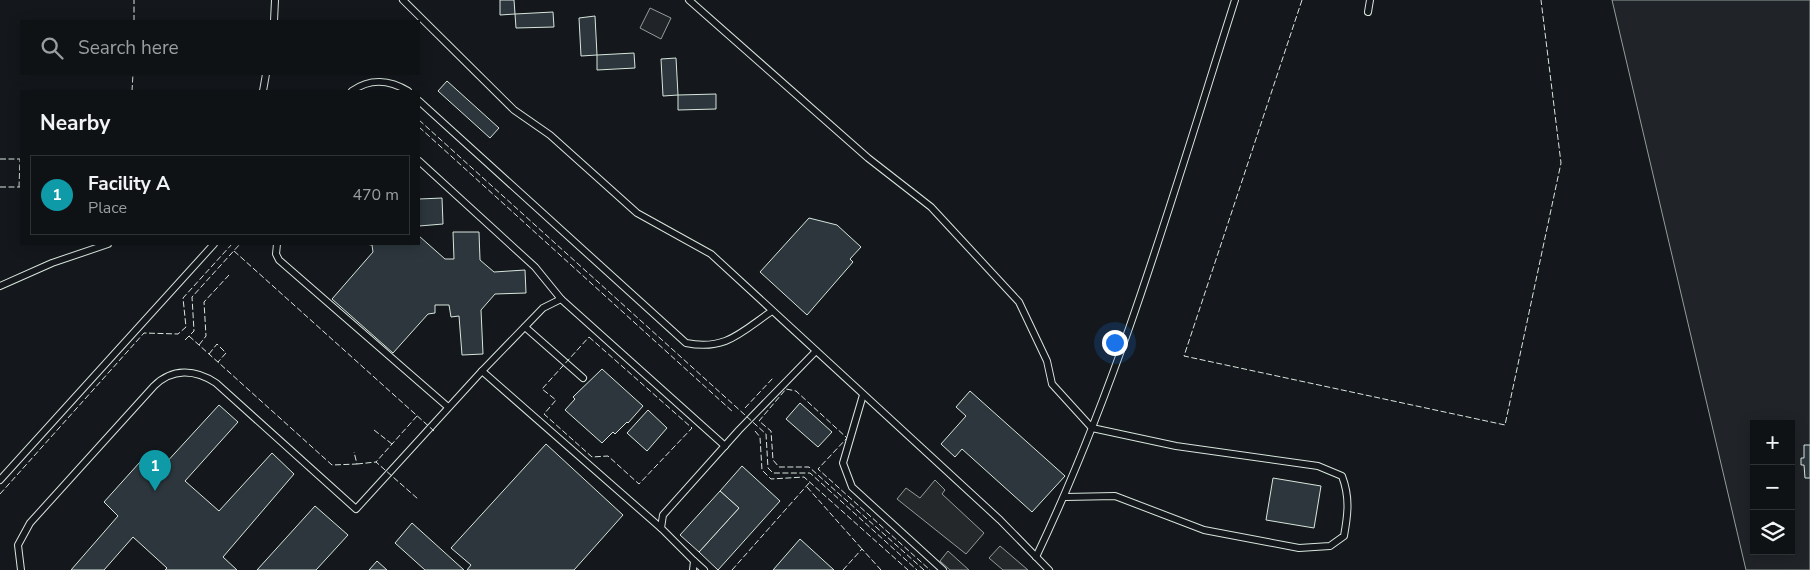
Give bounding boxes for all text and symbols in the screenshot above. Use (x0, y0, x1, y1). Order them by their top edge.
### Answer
search box (20, 20, 420, 75)
icon: search (38, 34, 66, 62)
text: Search here (78, 35, 179, 61)
text: Nearby (40, 109, 110, 137)
text: Facility A (88, 171, 170, 197)
text: 1 (52, 184, 62, 206)
text: 470 m (352, 184, 399, 206)
text: Place (88, 197, 127, 219)
your location (1102, 330, 1128, 356)
map controls (1750, 420, 1795, 555)
button: + (1750, 420, 1795, 465)
pin: 1 (139, 450, 171, 491)
button: − (1750, 465, 1795, 510)
button: layers (1750, 510, 1795, 555)

